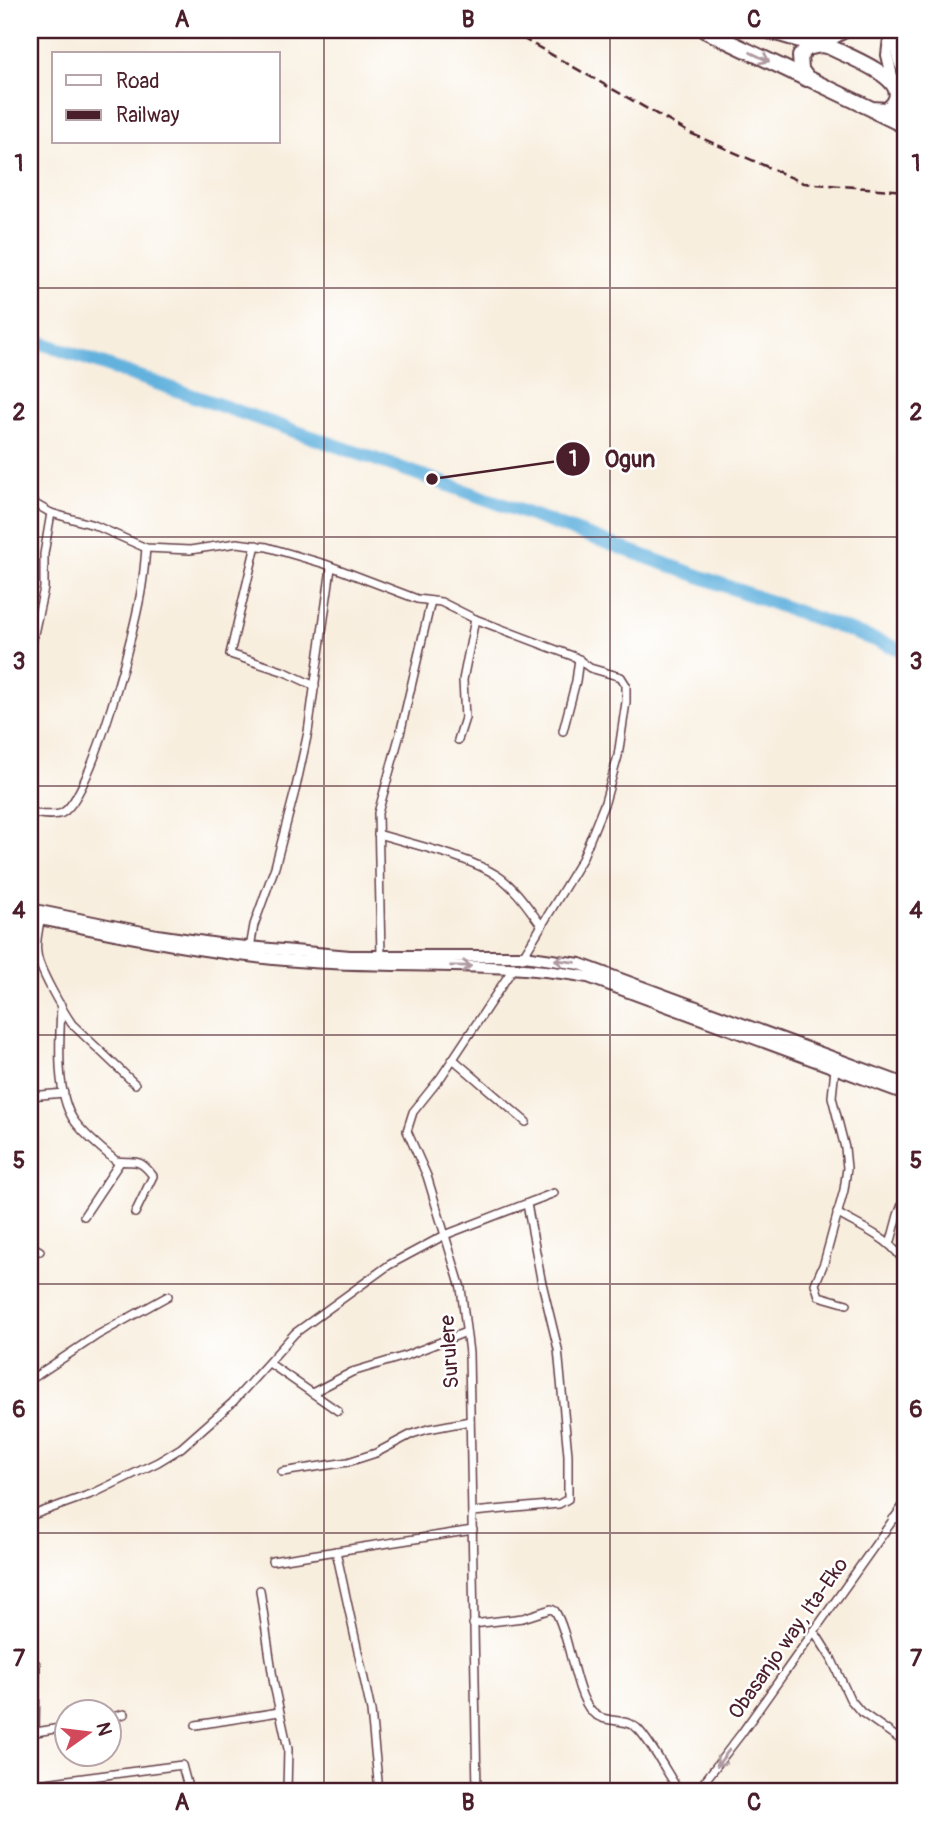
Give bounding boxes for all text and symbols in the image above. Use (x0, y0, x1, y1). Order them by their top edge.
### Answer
text: A (175, 5, 190, 34)
text: B (461, 5, 475, 34)
text: C (747, 5, 761, 34)
one-way arrow (749, 50, 770, 64)
legend (52, 52, 280, 144)
text: Road (116, 68, 160, 95)
text: Railway (116, 102, 180, 129)
text: 1 (15, 149, 24, 178)
text: 1 (912, 149, 921, 178)
text: 2 (13, 398, 26, 427)
text: 2 (910, 398, 923, 427)
callout: Ogun (556, 437, 670, 481)
text: Ogun (605, 445, 655, 474)
text: 1 (569, 446, 577, 473)
text: 3 (13, 647, 25, 676)
text: 3 (910, 647, 922, 676)
text: 4 (12, 896, 26, 925)
text: 4 (909, 896, 923, 925)
one-way arrow (554, 955, 577, 968)
one-way arrow (450, 960, 473, 973)
text: 5 (13, 1146, 25, 1175)
text: 5 (910, 1146, 922, 1175)
street label: Surulere (433, 1314, 466, 1390)
text: 6 (12, 1395, 26, 1424)
text: 6 (909, 1395, 923, 1424)
street label: Obasanjo way, Ita-Eko (722, 1552, 854, 1724)
text: 7 (13, 1644, 26, 1673)
text: 7 (910, 1644, 923, 1673)
north arrow (52, 1699, 122, 1769)
text: N (90, 1720, 117, 1738)
one-way arrow (716, 1748, 731, 1767)
text: A (175, 1788, 190, 1817)
text: B (461, 1788, 475, 1817)
text: C (747, 1788, 761, 1817)

